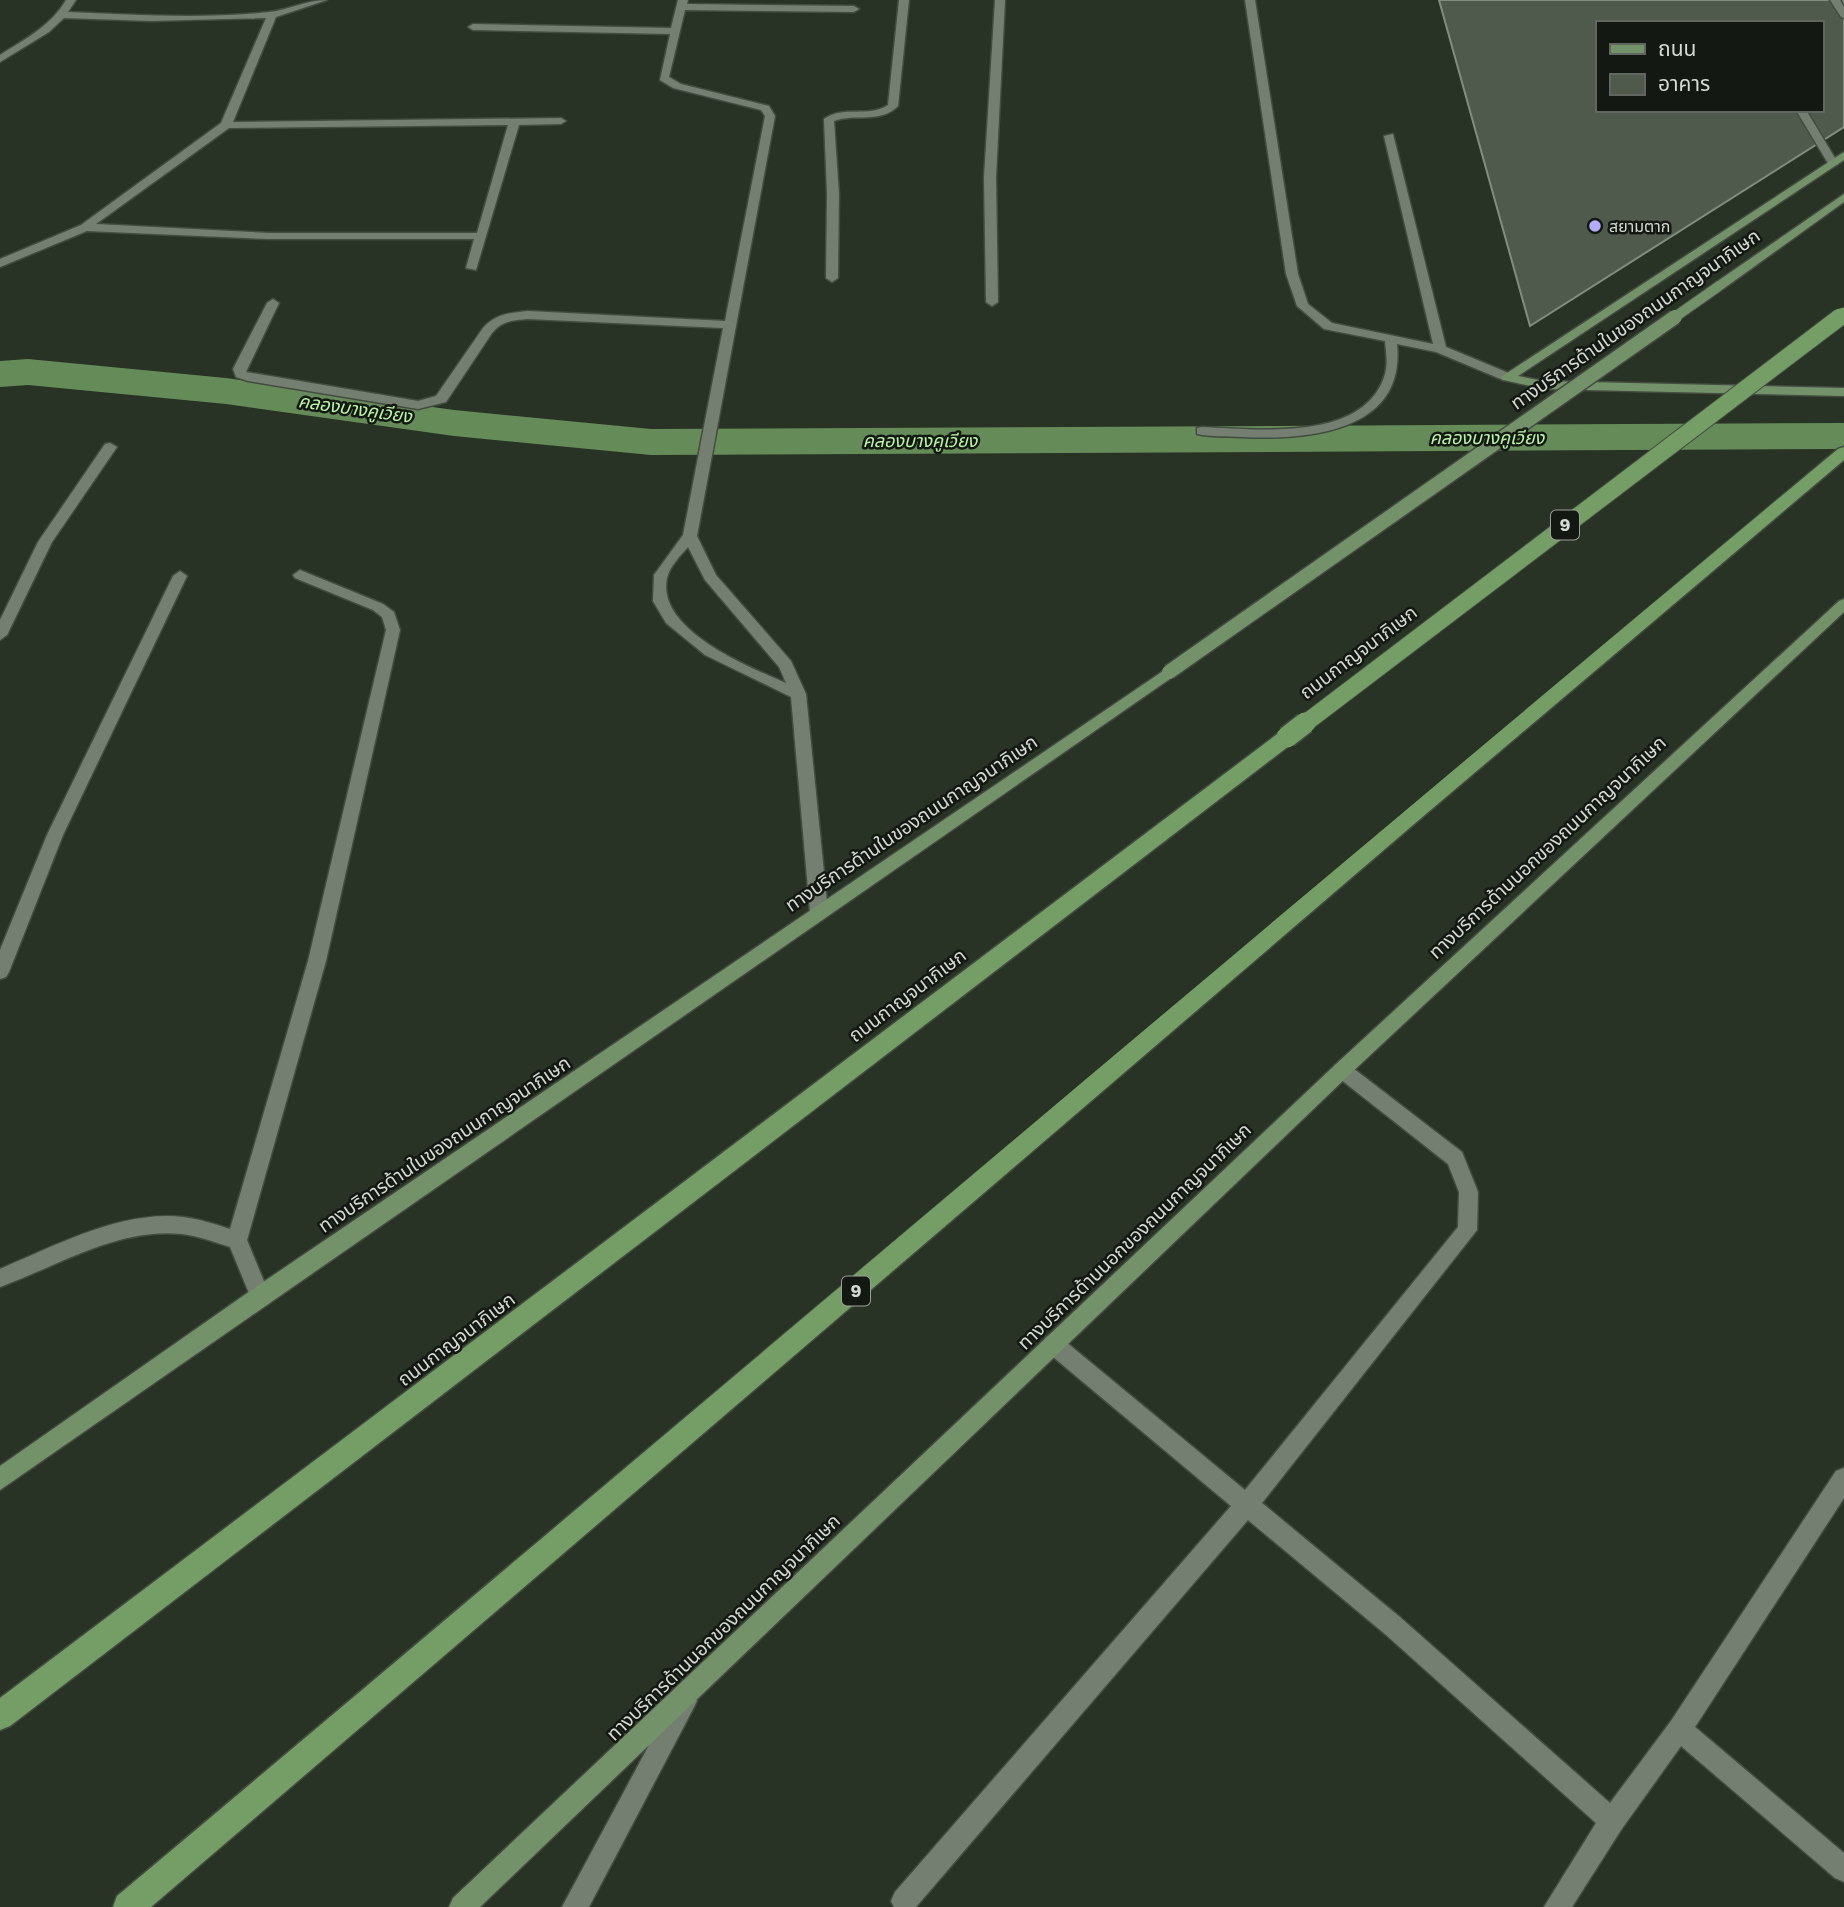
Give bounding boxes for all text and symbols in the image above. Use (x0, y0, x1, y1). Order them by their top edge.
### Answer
legend (1596, 21, 1823, 112)
text: ถนน (1658, 36, 1696, 61)
text: อาคาร (1658, 71, 1710, 96)
place label: สยามตาก (1609, 217, 1670, 236)
marker: สยามตาก (1587, 218, 1603, 234)
street label: ทางบริการด้านในของถนนกาญจนาภิเษก (1506, 224, 1764, 415)
water label: คลองบางคูเวียง (297, 390, 415, 428)
water label: คลองบางคูเวียง (1430, 427, 1546, 449)
water label: คลองบางคูเวียง (863, 430, 979, 452)
road number: 9 (1551, 510, 1579, 540)
street label: ถนนกาญจนาภิเษก (1295, 601, 1422, 704)
street label: ทางบริการด้านในของถนนกาญจนาภิเษก (781, 730, 1042, 917)
street label: ทางบริการด้านนอกของถนนกาญจนาภิเษก (1424, 731, 1671, 964)
street label: ถนนกาญจนาภิเษก (844, 944, 971, 1047)
street label: ทางบริการด้านในของถนนกาญจนาภิเษก (314, 1051, 575, 1238)
street label: ทางบริการด้านนอกของถนนกาญจนาภิเษก (1013, 1118, 1256, 1354)
road number: 9 (842, 1276, 870, 1306)
street label: ถนนกาญจนาภิเษก (393, 1288, 520, 1391)
street label: ทางบริการด้านนอกของถนนกาญจนาภิเษก (602, 1509, 845, 1745)

